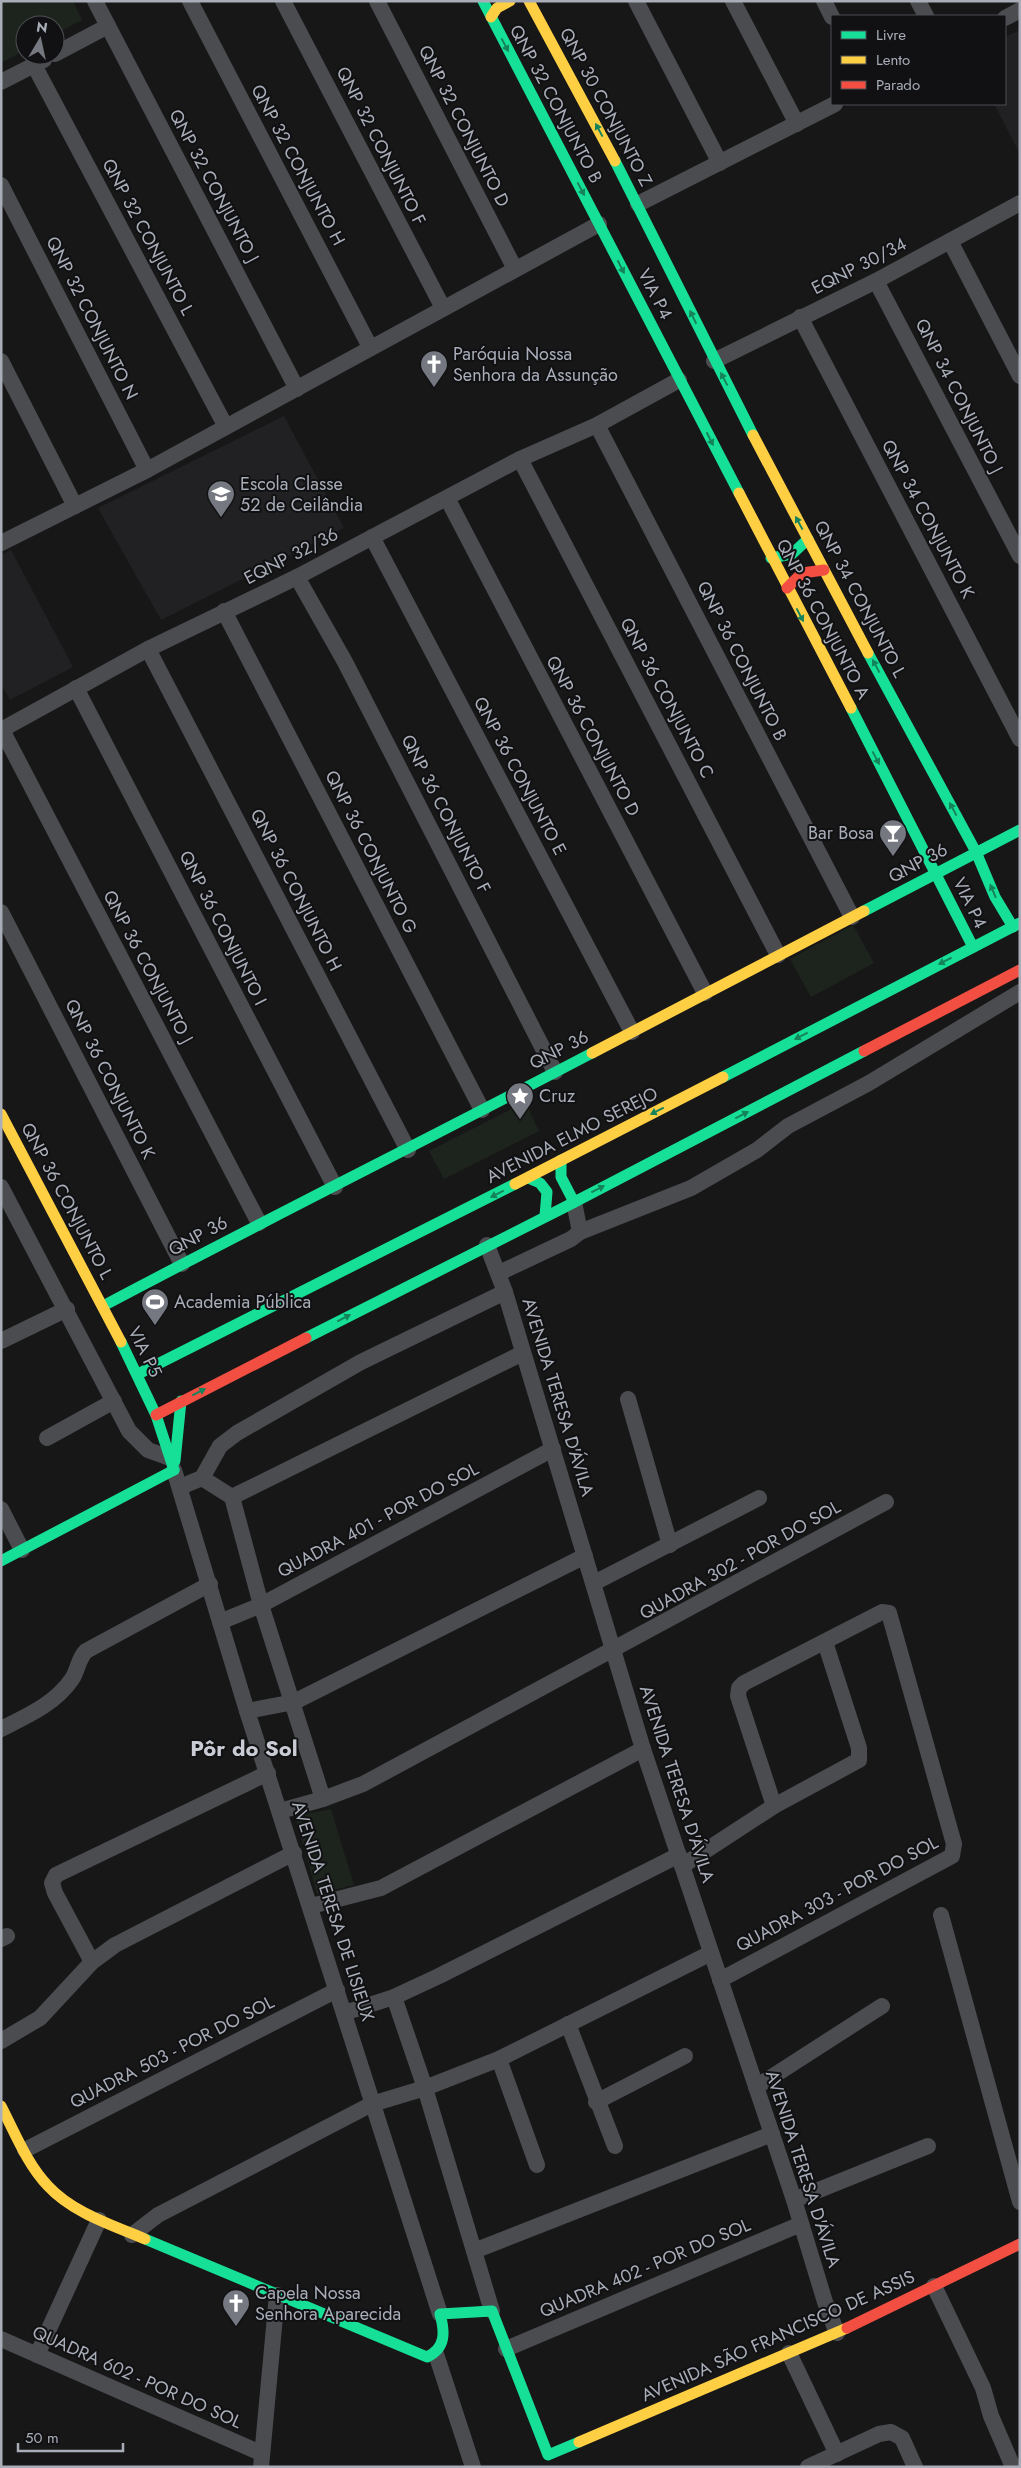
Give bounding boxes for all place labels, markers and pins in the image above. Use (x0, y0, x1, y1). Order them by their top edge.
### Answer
place label: Paróquia Nossa Senhora da Assunção (453, 341, 618, 388)
church icon: Paróquia Nossa Senhora da Assunção (419, 349, 449, 388)
place label: Escola Classe 52 de Ceilândia (240, 471, 363, 518)
school or university icon: Escola Classe 52 de Ceilândia (206, 479, 236, 518)
bar icon: Bar Bosa (878, 818, 908, 857)
place label: Bar Bosa (808, 820, 874, 846)
place icon: Cruz (505, 1081, 535, 1120)
place label: Cruz (539, 1083, 576, 1109)
sports icon: Academia Pública (140, 1287, 170, 1326)
place label: Academia Pública (174, 1289, 311, 1315)
place label: Capela Nossa Senhora Aparecida (255, 2280, 401, 2327)
church icon: Capela Nossa Senhora Aparecida (221, 2288, 251, 2327)

